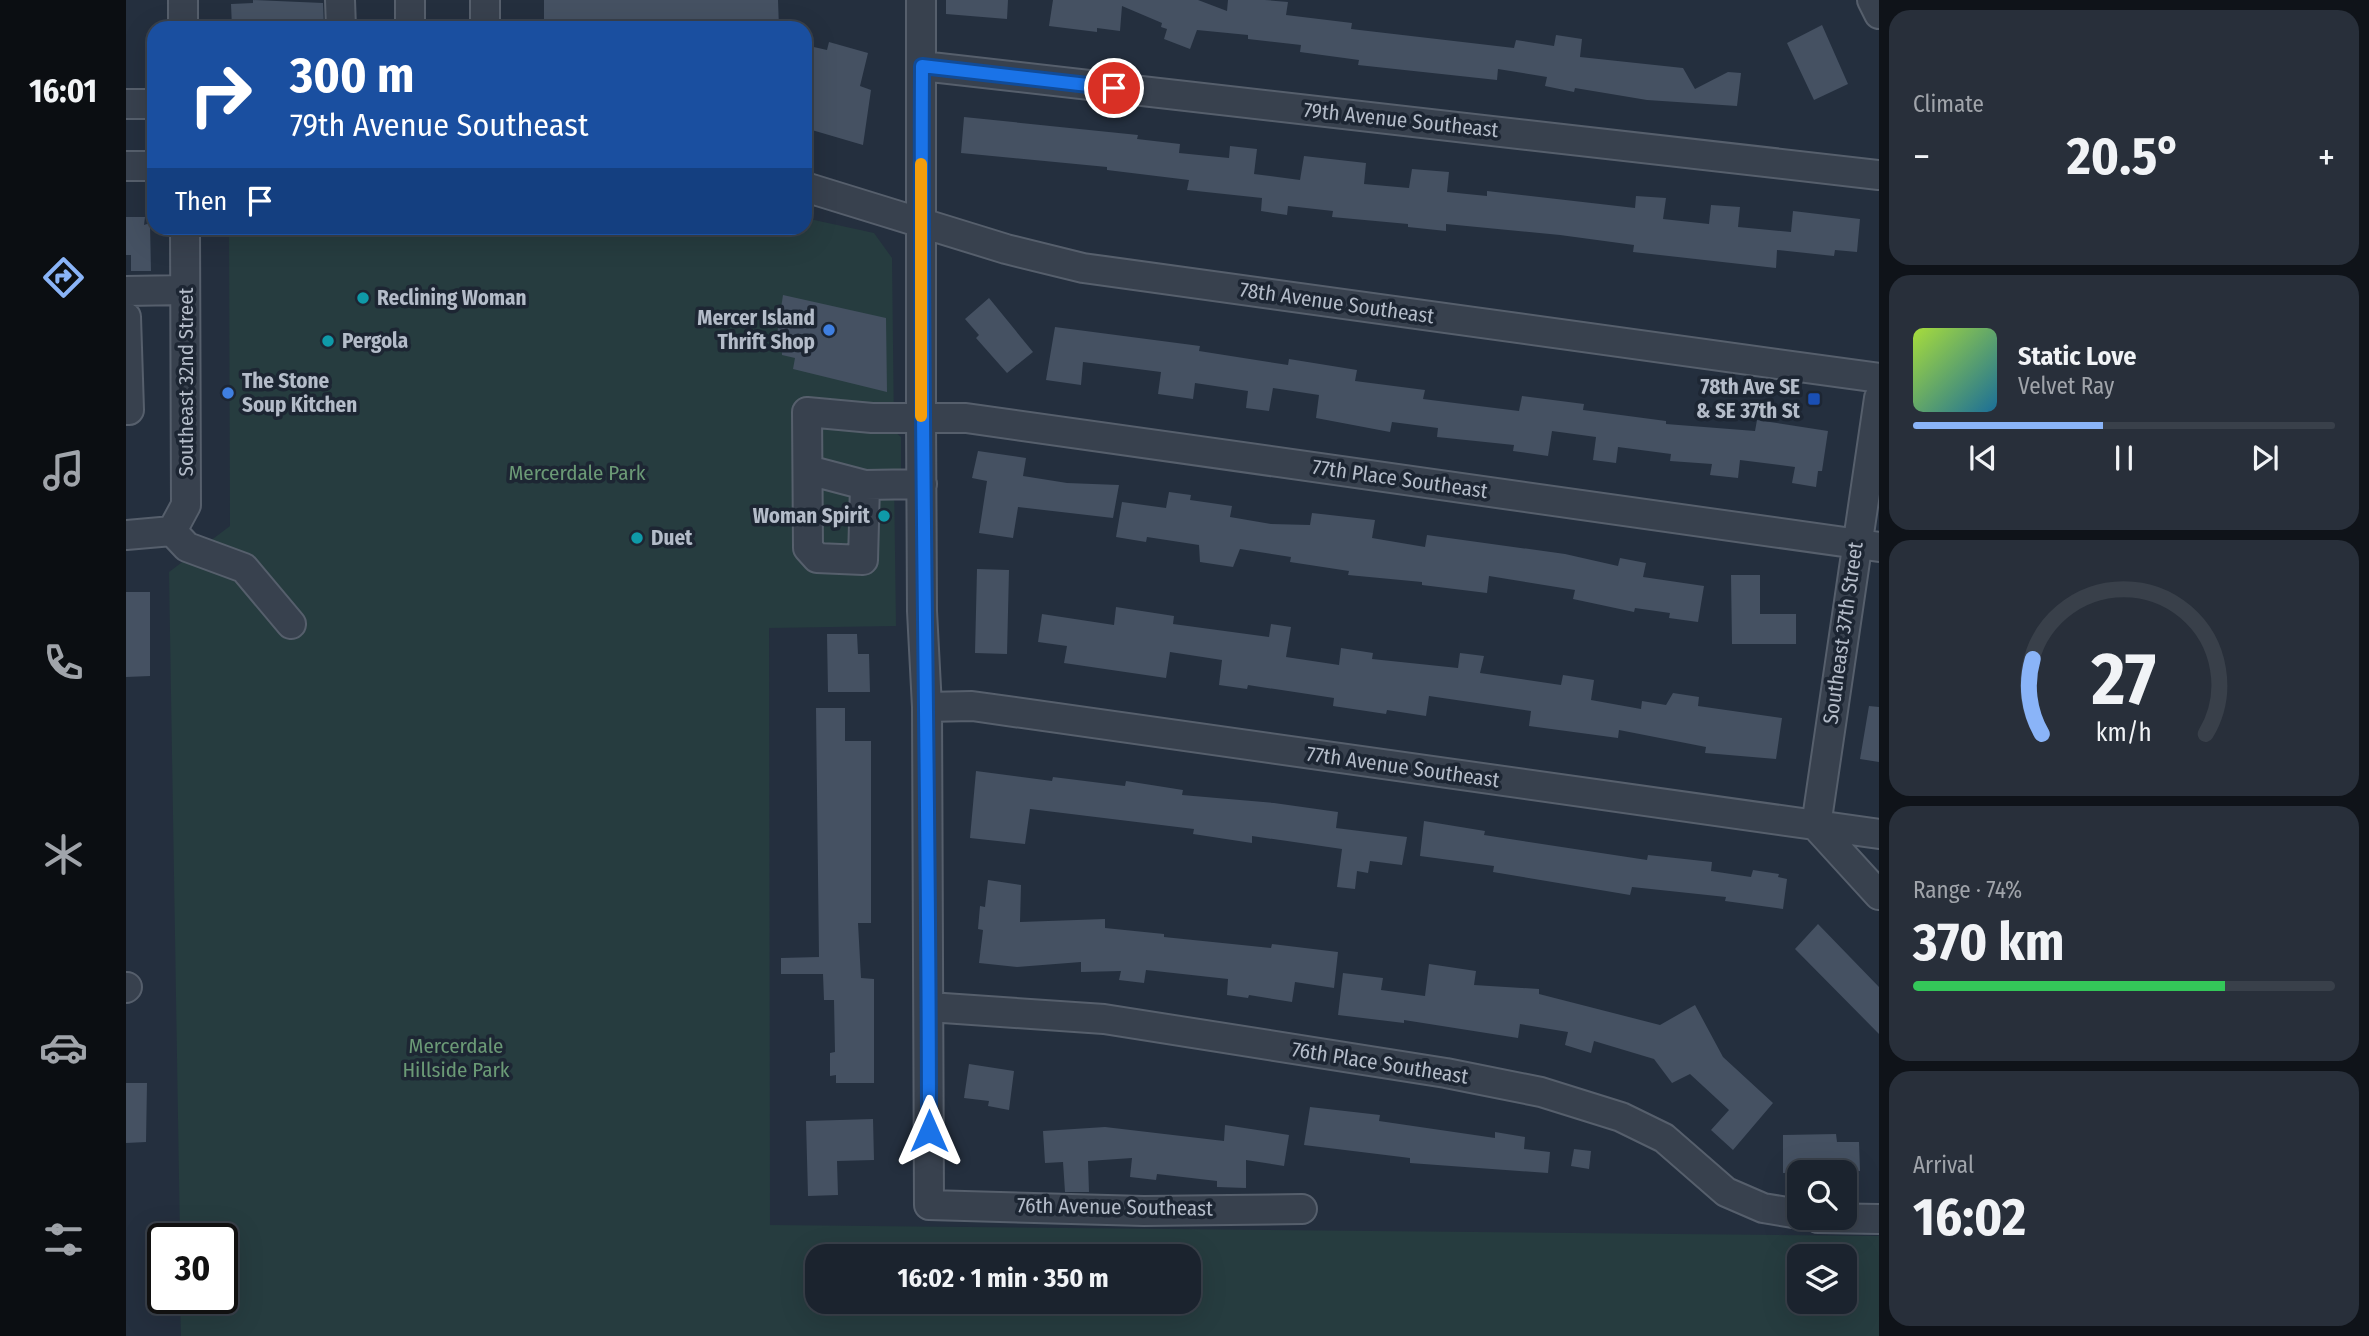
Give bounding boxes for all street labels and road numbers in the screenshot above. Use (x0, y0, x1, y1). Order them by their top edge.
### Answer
street label: 79th Avenue Southeast (1302, 97, 1500, 143)
street label: 78th Avenue Southeast (1238, 276, 1436, 330)
street label: Southeast 32nd Street (173, 287, 199, 476)
street label: 77th Place Southeast (1311, 454, 1490, 504)
street label: Southeast 37th Street (1817, 540, 1869, 726)
street label: 77th Avenue Southeast (1305, 741, 1501, 793)
street label: 76th Place Southeast (1290, 1036, 1470, 1090)
street label: 76th Avenue Southeast (1017, 1192, 1213, 1222)

